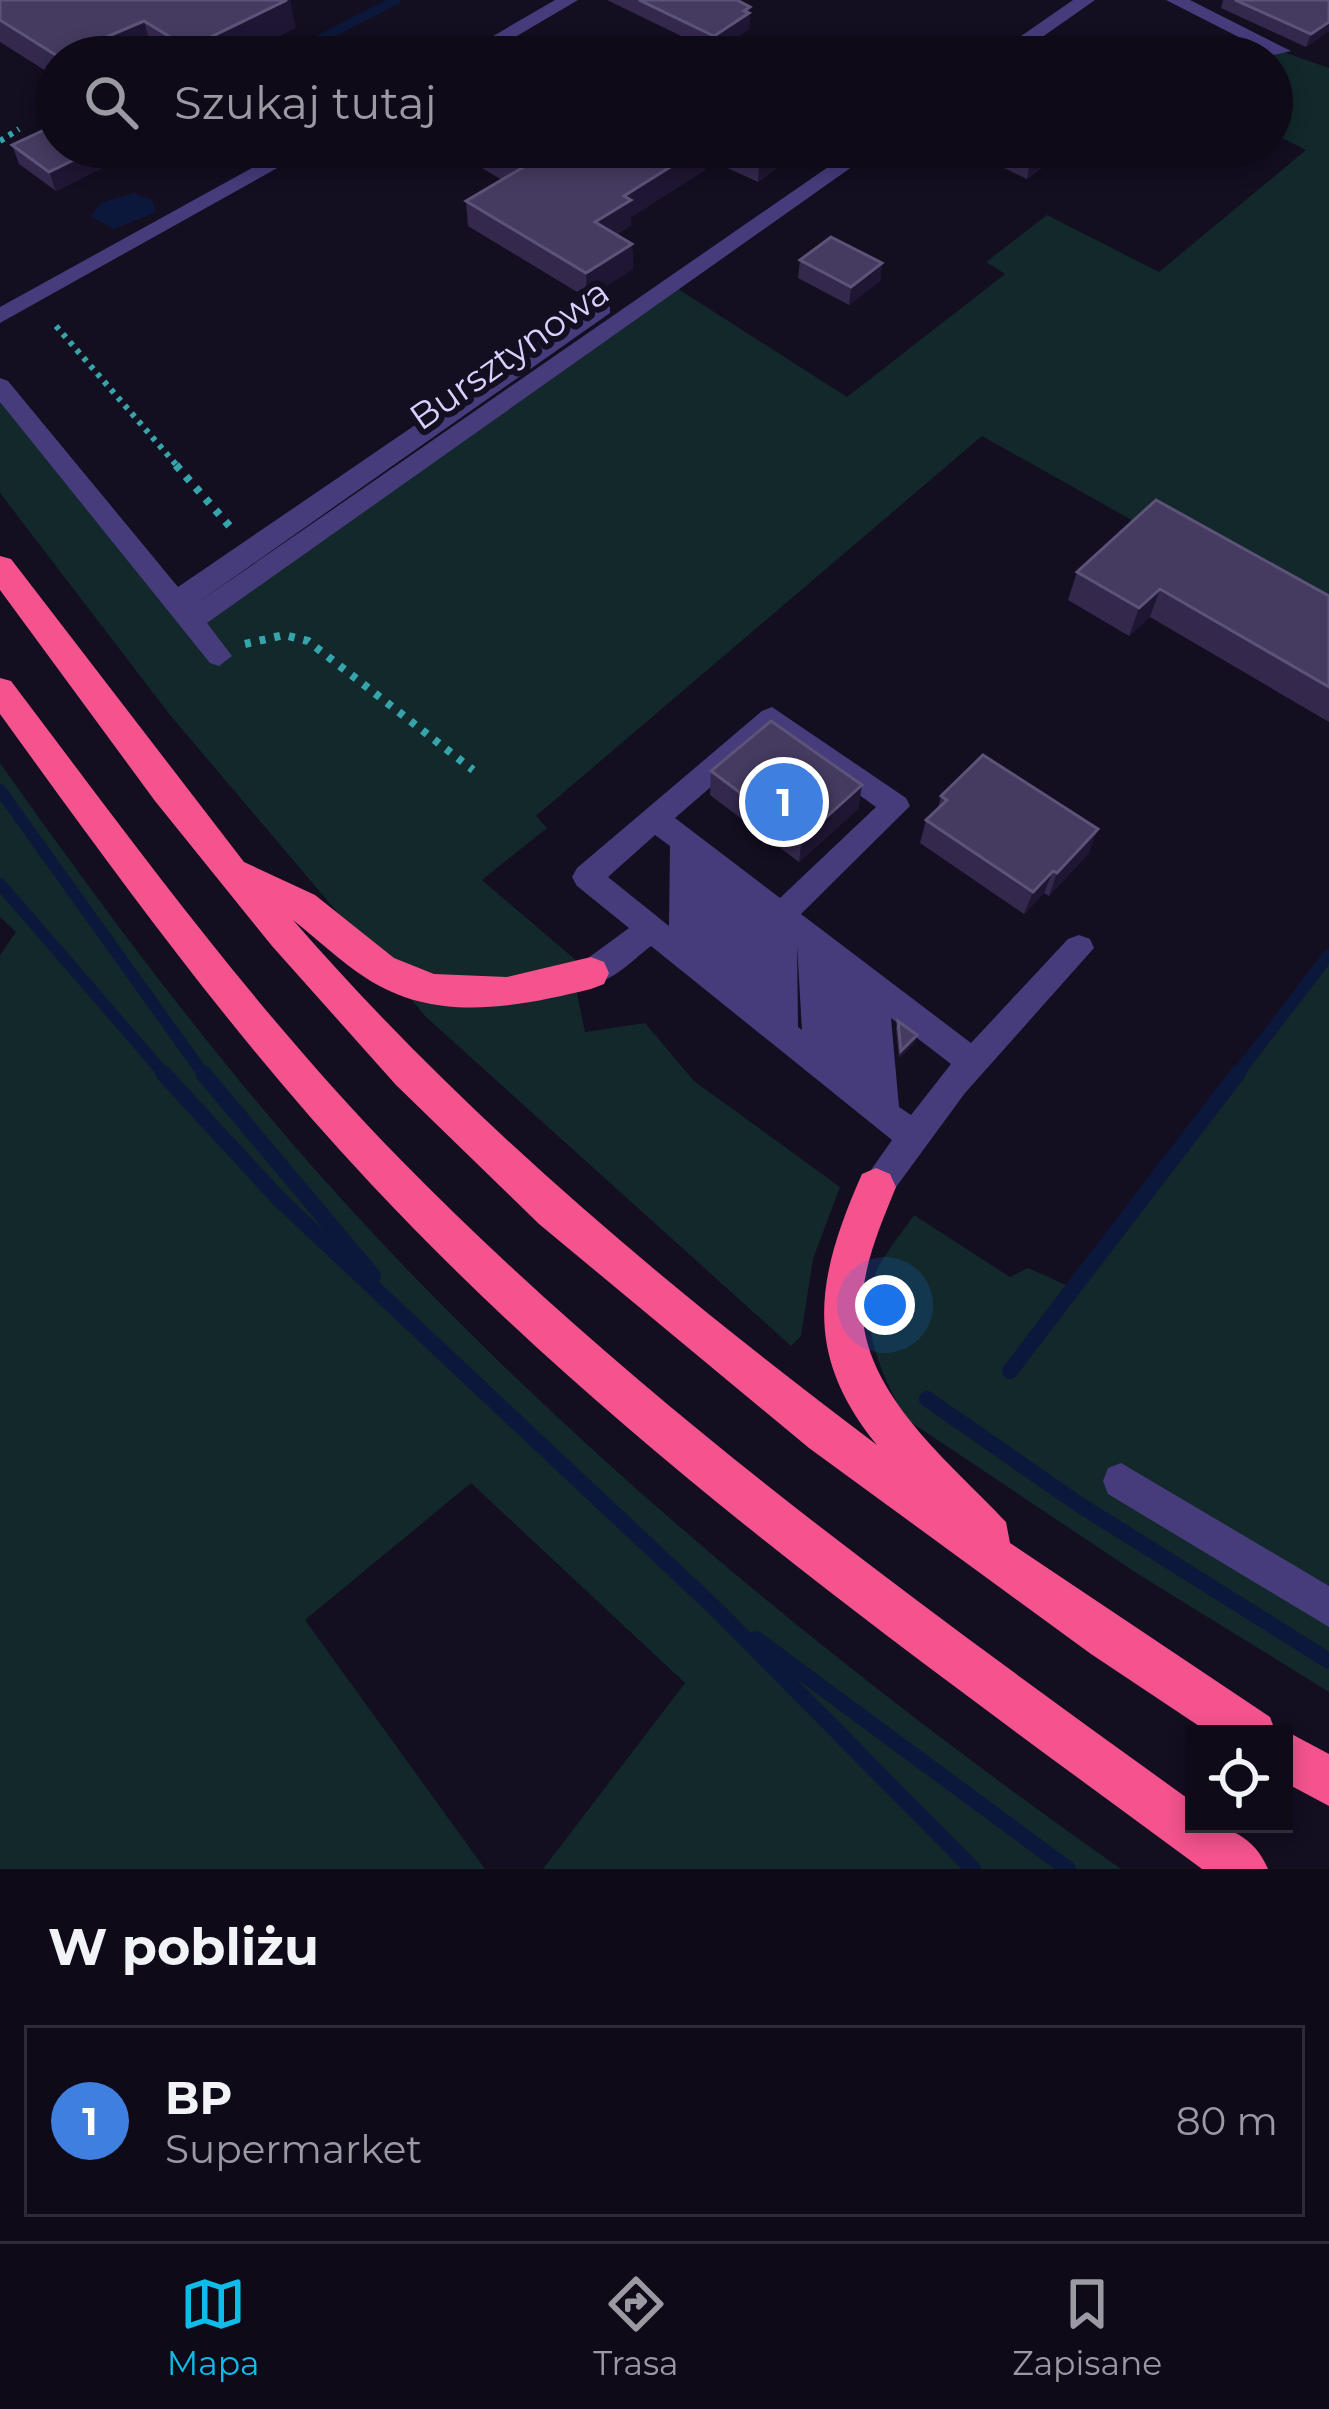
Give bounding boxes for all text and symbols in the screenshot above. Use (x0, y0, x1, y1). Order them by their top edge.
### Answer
search box (36, 36, 1293, 168)
icon: search (78, 69, 144, 135)
text: Szukaj tutaj (174, 75, 437, 130)
street label: Bursztynowa (401, 269, 617, 439)
pin: 1 (745, 757, 823, 847)
your location (855, 1275, 915, 1335)
map controls (1185, 1725, 1293, 1833)
button: locate (1185, 1725, 1293, 1833)
text: W pobliżu (48, 1916, 319, 1978)
text: BP (165, 2070, 232, 2125)
text: 1 (82, 2097, 98, 2145)
text: 80 m (1176, 2097, 1278, 2145)
text: Supermarket (165, 2125, 422, 2173)
tab: Mapa (167, 2271, 260, 2383)
tab: Trasa (593, 2271, 679, 2383)
tab: Zapisane (1012, 2271, 1162, 2383)

